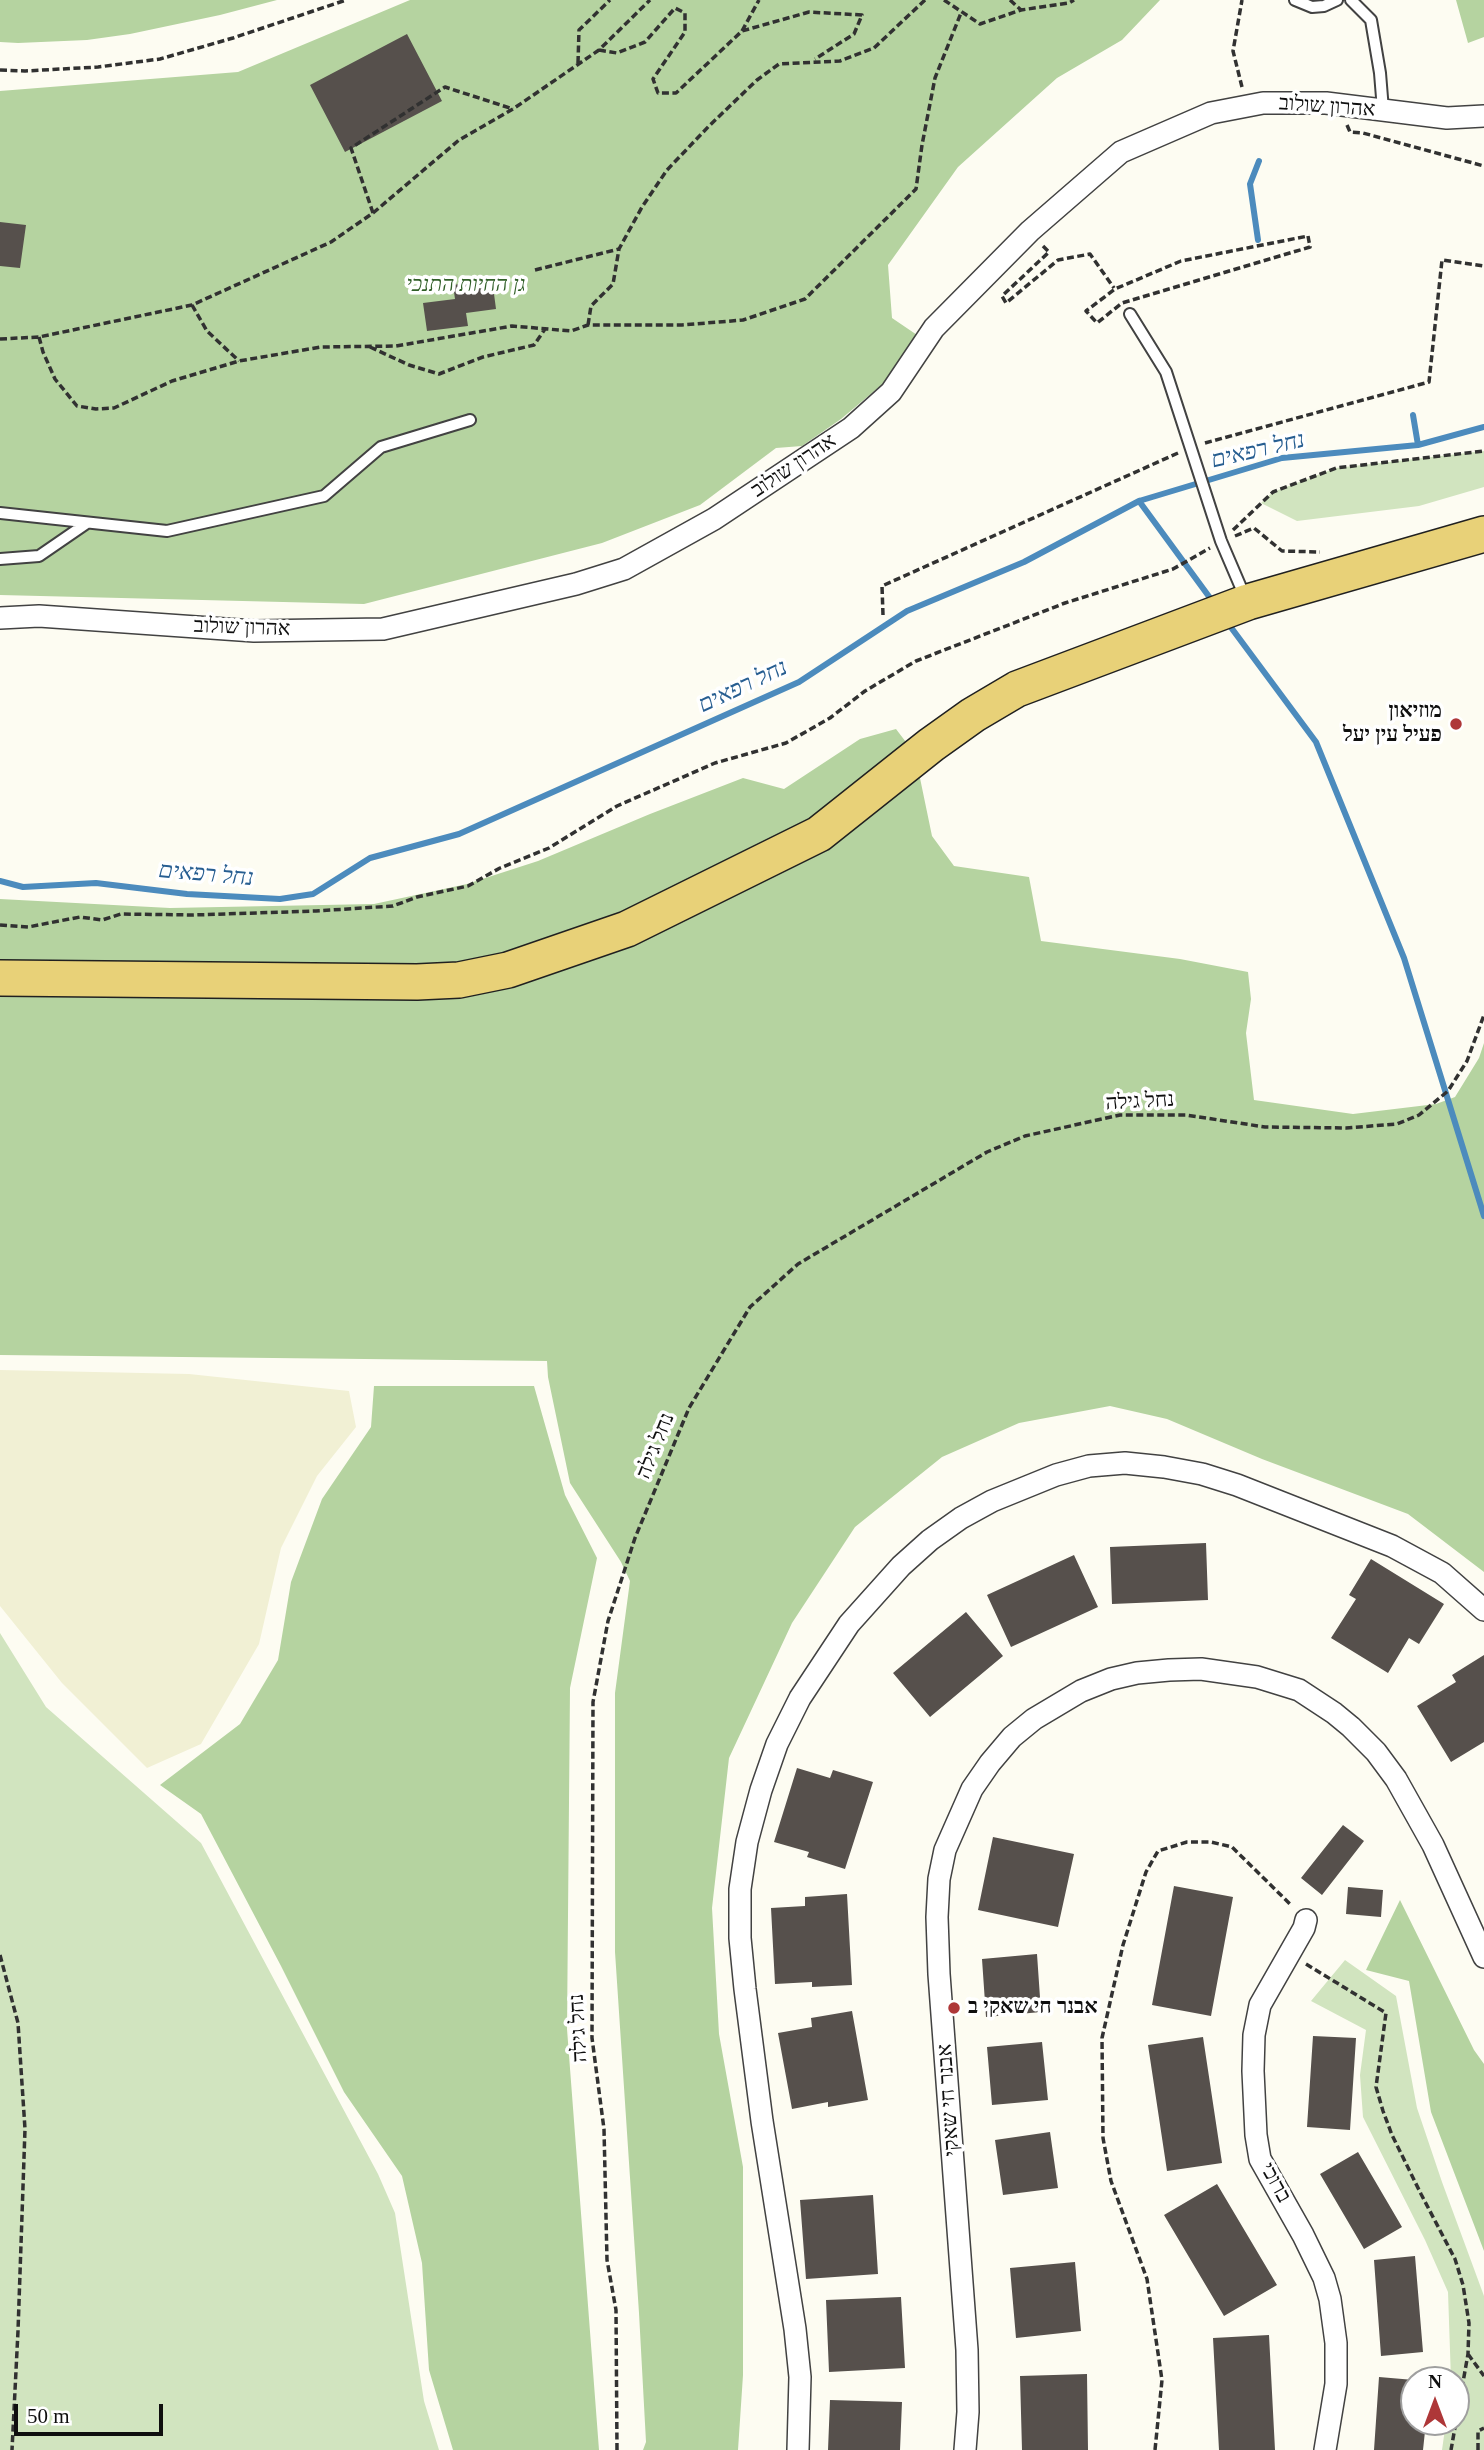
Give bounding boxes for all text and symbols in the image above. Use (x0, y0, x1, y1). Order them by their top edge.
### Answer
street label: אהרון שולוב (1278, 91, 1376, 123)
park label: גן החיות התנכי (407, 272, 525, 298)
water label: נחל רפאים (1209, 427, 1307, 475)
street label: אהרון שולוב (747, 429, 841, 503)
street label: אהרון שולוב (193, 614, 291, 642)
water label: נחל רפאים (694, 654, 792, 720)
place label: מוזיאון פעיל עין יעל (1343, 699, 1442, 749)
marker: מוזיאון פעיל עין יעל (1448, 716, 1464, 732)
water label: נחל רפאים (157, 857, 255, 893)
street label: נחל גילה (1105, 1088, 1175, 1116)
street label: נחל גילה (631, 1409, 681, 1483)
street label: נחל גילה (565, 1993, 593, 2063)
place label: אבנר חי שאקי ב (968, 1995, 1098, 2021)
marker: אבנר חי שאקי ב (946, 2000, 962, 2016)
street label: אבנר חי שאקי (933, 2043, 965, 2157)
street label: ברוכי (1254, 2159, 1296, 2207)
north arrow (1400, 2366, 1470, 2436)
text: N (1428, 2371, 1442, 2392)
scale bar (18, 2390, 166, 2434)
text: 50 m (27, 2404, 70, 2428)

